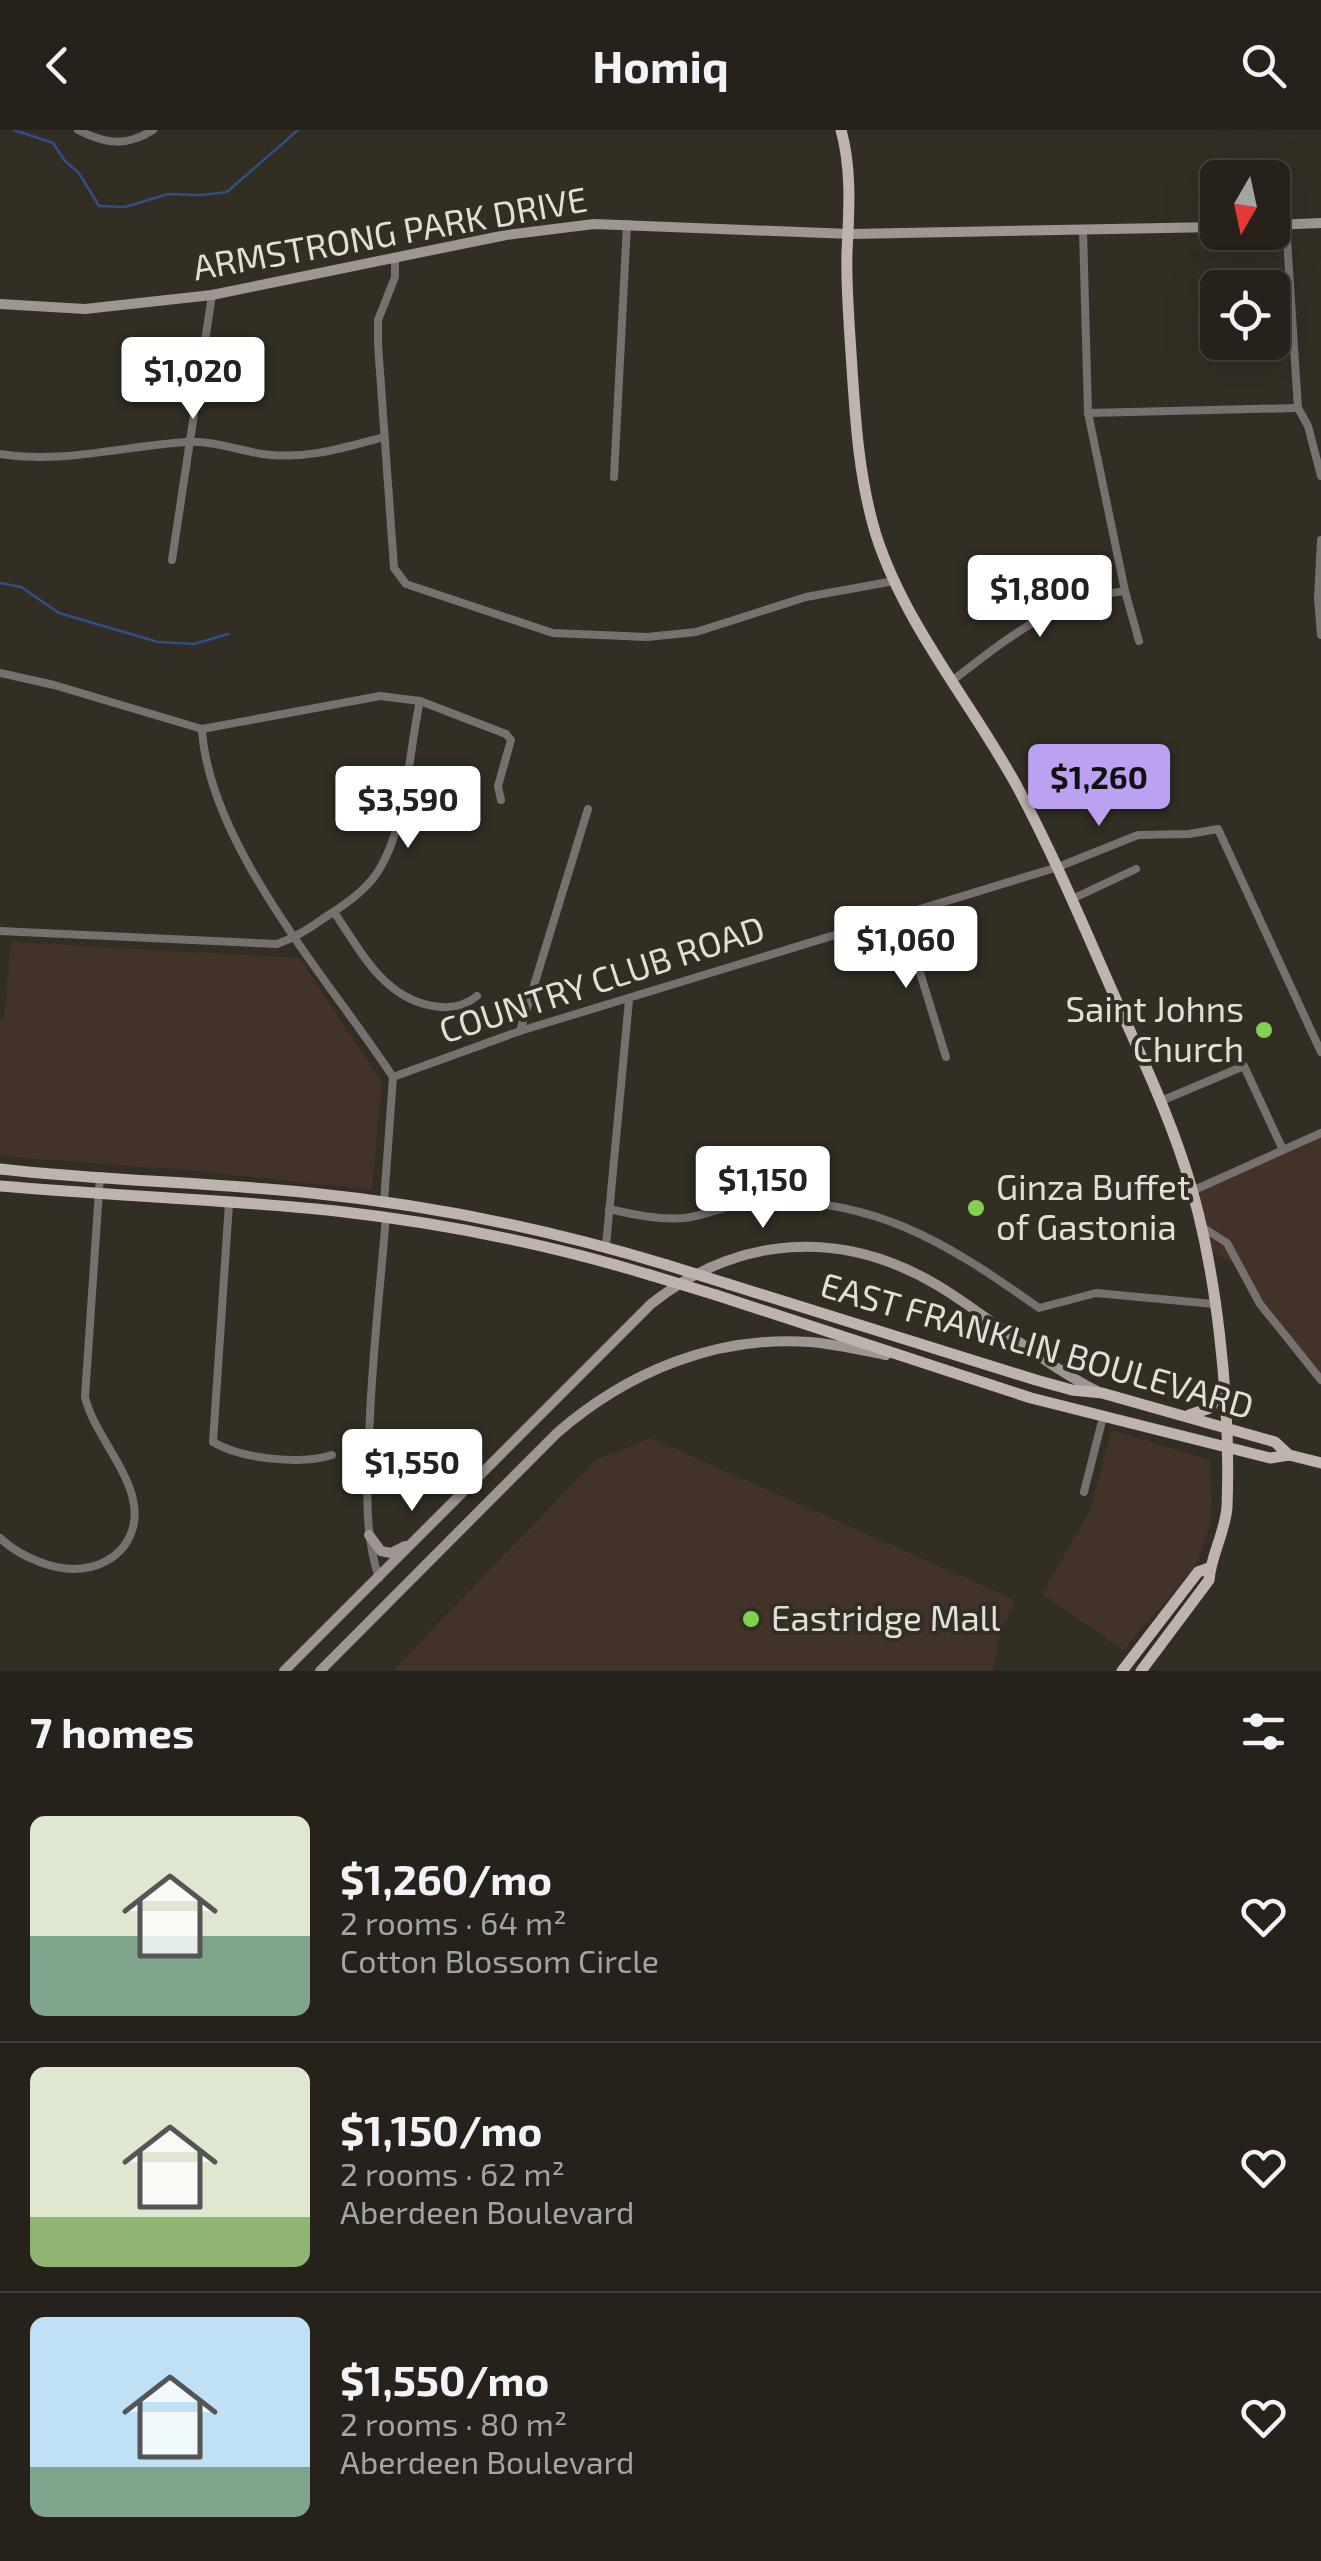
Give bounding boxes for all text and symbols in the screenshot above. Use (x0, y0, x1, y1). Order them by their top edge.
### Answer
icon: back (30, 38, 85, 93)
text: Homiq (592, 38, 729, 92)
icon: search (1236, 38, 1291, 93)
north arrow (1200, 160, 1290, 250)
map controls (1200, 160, 1290, 360)
street label: ARMSTRONG PARK DRIVE (189, 177, 590, 287)
button: locate (1200, 270, 1290, 360)
pin: $1,020 (112, 337, 274, 422)
text: $1,020 (143, 350, 243, 388)
pin: $1,800 (959, 555, 1121, 640)
text: $1,800 (990, 568, 1090, 606)
pin: $1,260 (1018, 744, 1180, 829)
text: $1,260 (1050, 757, 1148, 795)
pin: $3,590 (327, 766, 489, 851)
text: $3,590 (357, 779, 459, 817)
street label: COUNTRY CLUB ROAD (434, 906, 769, 1050)
pin: $1,060 (825, 906, 987, 991)
text: $1,060 (856, 919, 956, 957)
place label: Saint Johns Church (1065, 987, 1244, 1069)
marker: Saint Johns Church (1253, 1019, 1275, 1041)
pin: $1,150 (682, 1146, 844, 1231)
text: $1,150 (718, 1159, 808, 1197)
place label: Ginza Buffet of Gastonia (996, 1165, 1190, 1247)
marker: Ginza Buffet of Gastonia (965, 1197, 987, 1219)
street label: EAST FRANKLIN BOULEVARD (816, 1262, 1259, 1426)
pin: $1,550 (331, 1429, 493, 1514)
text: $1,550 (364, 1442, 460, 1480)
place label: Eastridge Mall (771, 1596, 1001, 1638)
marker: Eastridge Mall (740, 1608, 762, 1630)
icon: filters (1236, 1704, 1291, 1759)
text: 7 homes (30, 1706, 194, 1756)
text: $1,260/mo (340, 1853, 552, 1903)
icon: home (110, 1856, 230, 1976)
icon: heart (1236, 1889, 1291, 1944)
text: 2 rooms · 64 m² (340, 1903, 566, 1941)
text: Cotton Blossom Circle (340, 1941, 659, 1979)
text: $1,150/mo (340, 2104, 542, 2154)
icon: home (110, 2107, 230, 2227)
icon: heart (1236, 2140, 1291, 2195)
text: 2 rooms · 62 m² (340, 2154, 565, 2192)
text: Aberdeen Boulevard (340, 2192, 634, 2230)
text: $1,550/mo (340, 2354, 549, 2404)
icon: home (110, 2357, 230, 2477)
icon: heart (1236, 2390, 1291, 2445)
text: 2 rooms · 80 m² (340, 2404, 567, 2442)
text: Aberdeen Boulevard (340, 2442, 634, 2480)

